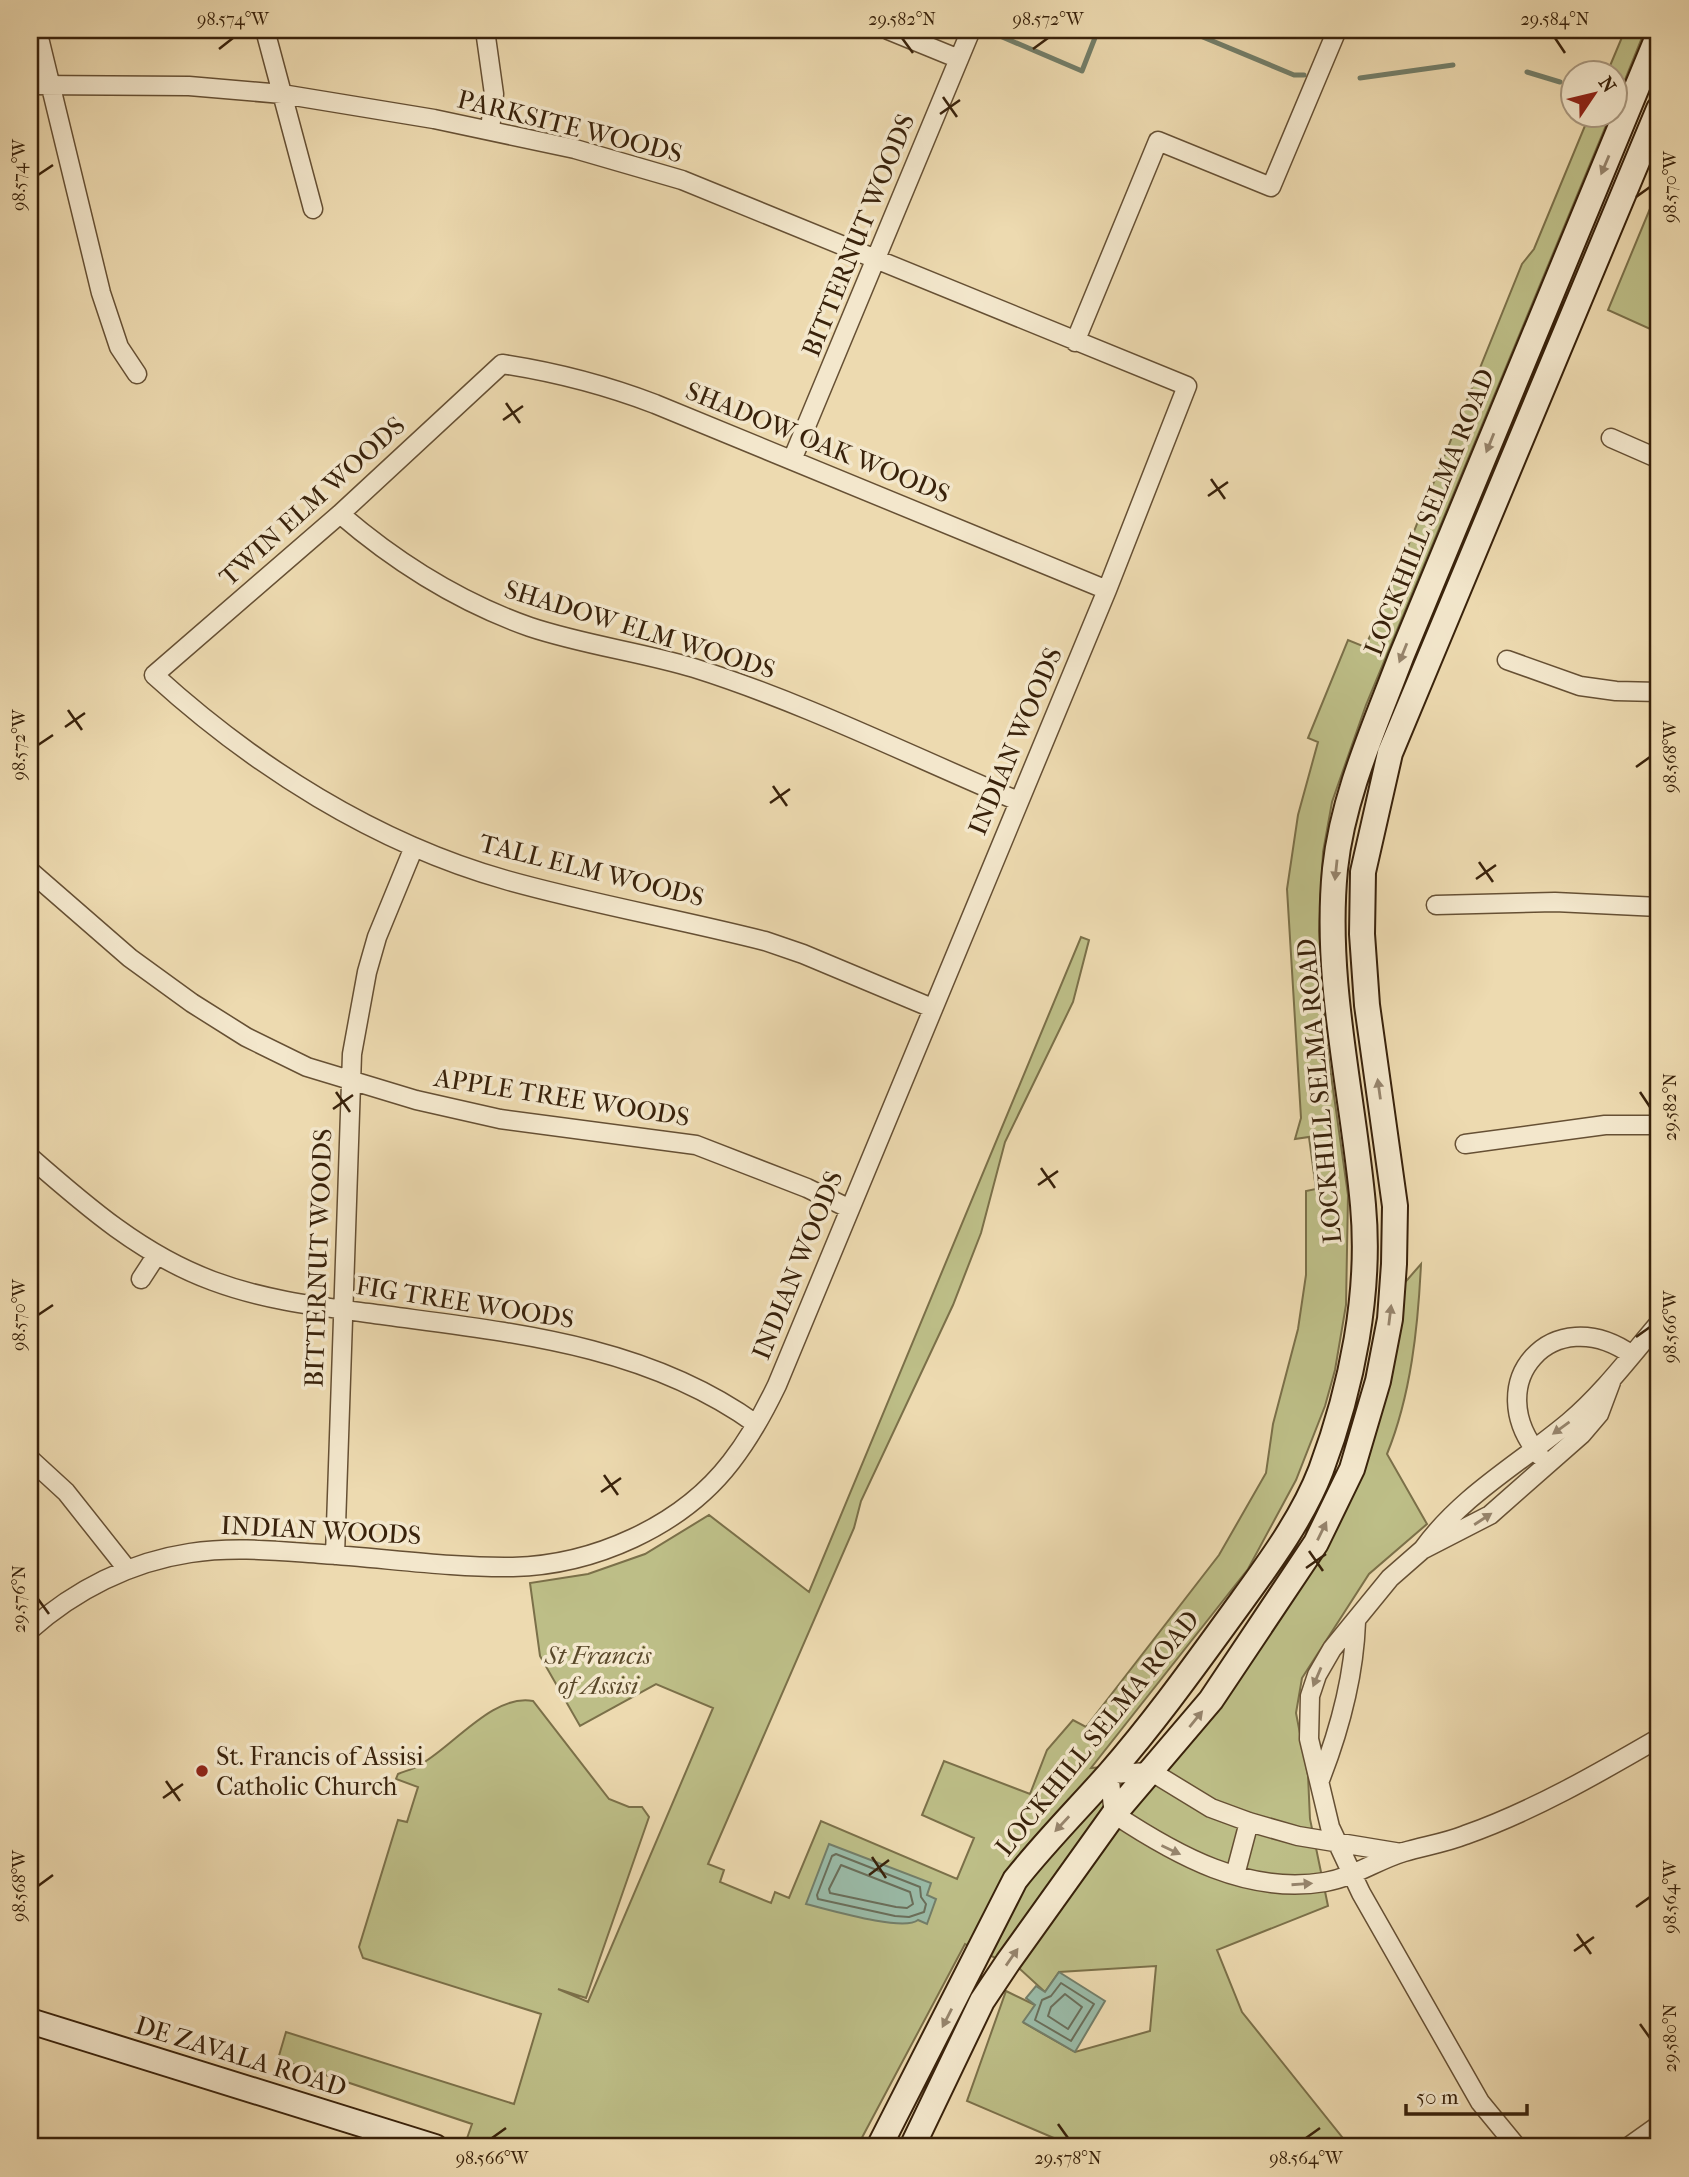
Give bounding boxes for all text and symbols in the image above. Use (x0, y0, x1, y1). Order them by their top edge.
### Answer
text: 98.574°W (197, 9, 270, 30)
text: 29.582°N (868, 9, 936, 30)
text: 98.572°W (1012, 9, 1085, 30)
text: 29.584°N (1520, 9, 1590, 30)
north arrow (1560, 60, 1630, 130)
text: N (1594, 73, 1621, 98)
street label: PARKSITE WOODS (454, 84, 686, 169)
street label: BITTERNUT WOODS (796, 109, 921, 361)
text: 98.574°W (9, 138, 30, 211)
text: 98.570°W (1660, 150, 1681, 223)
one-way arrow (1599, 155, 1611, 175)
street label: LOCKHILL SELMA ROAD (1358, 364, 1501, 660)
street label: SHADOW OAK WOODS (681, 375, 954, 510)
street label: TWIN ELM WOODS (213, 410, 411, 593)
one-way arrow (1484, 433, 1495, 454)
street label: SHADOW ELM WOODS (501, 573, 779, 685)
street label: INDIAN WOODS (962, 643, 1069, 840)
one-way arrow (1397, 643, 1408, 664)
text: 98.572°W (9, 708, 30, 781)
text: 98.568°W (1660, 720, 1681, 793)
street label: TALL ELM WOODS (476, 828, 707, 913)
one-way arrow (1330, 859, 1341, 881)
street label: LOCKHILL SELMA ROAD (1291, 937, 1348, 1245)
street label: APPLE TREE WOODS (431, 1062, 692, 1133)
text: 29.582°N (1660, 1073, 1681, 1141)
one-way arrow (1373, 1078, 1384, 1100)
street label: BITTERNUT WOODS (298, 1128, 339, 1388)
street label: INDIAN WOODS (745, 1166, 849, 1364)
street label: FIG TREE WOODS (354, 1270, 576, 1335)
text: 98.570°W (9, 1278, 30, 1351)
text: 98.566°W (1660, 1289, 1681, 1363)
one-way arrow (1384, 1304, 1395, 1326)
one-way arrow (1552, 1421, 1570, 1435)
street label: INDIAN WOODS (220, 1510, 422, 1551)
one-way arrow (1474, 1512, 1492, 1526)
one-way arrow (1317, 1521, 1328, 1541)
text: 29.576°N (9, 1565, 30, 1633)
street label: LOCKHILL SELMA ROAD (989, 1605, 1206, 1862)
park label: St Francis of Assisi (544, 1640, 652, 1701)
one-way arrow (1311, 1667, 1323, 1687)
one-way arrow (1188, 1711, 1203, 1729)
place label: St. Francis of Assisi Catholic Church (216, 1741, 424, 1802)
marker: St. Francis of Assisi Catholic Church (194, 1763, 210, 1779)
one-way arrow (1055, 1815, 1071, 1832)
one-way arrow (1161, 1844, 1181, 1856)
text: 98.568°W (9, 1849, 30, 1922)
text: 98.564°W (1660, 1859, 1681, 1934)
one-way arrow (1291, 1878, 1313, 1889)
one-way arrow (1005, 1948, 1019, 1966)
text: 29.580°N (1660, 2003, 1681, 2072)
one-way arrow (941, 2008, 952, 2028)
street label: DE ZAVALA ROAD (131, 2010, 350, 2103)
scale bar (1406, 2072, 1526, 2116)
text: 50 m (1416, 2085, 1459, 2109)
text: 98.566°W (456, 2148, 530, 2169)
text: 29.578°N (1034, 2148, 1102, 2169)
text: 98.564°W (1269, 2148, 1344, 2169)

